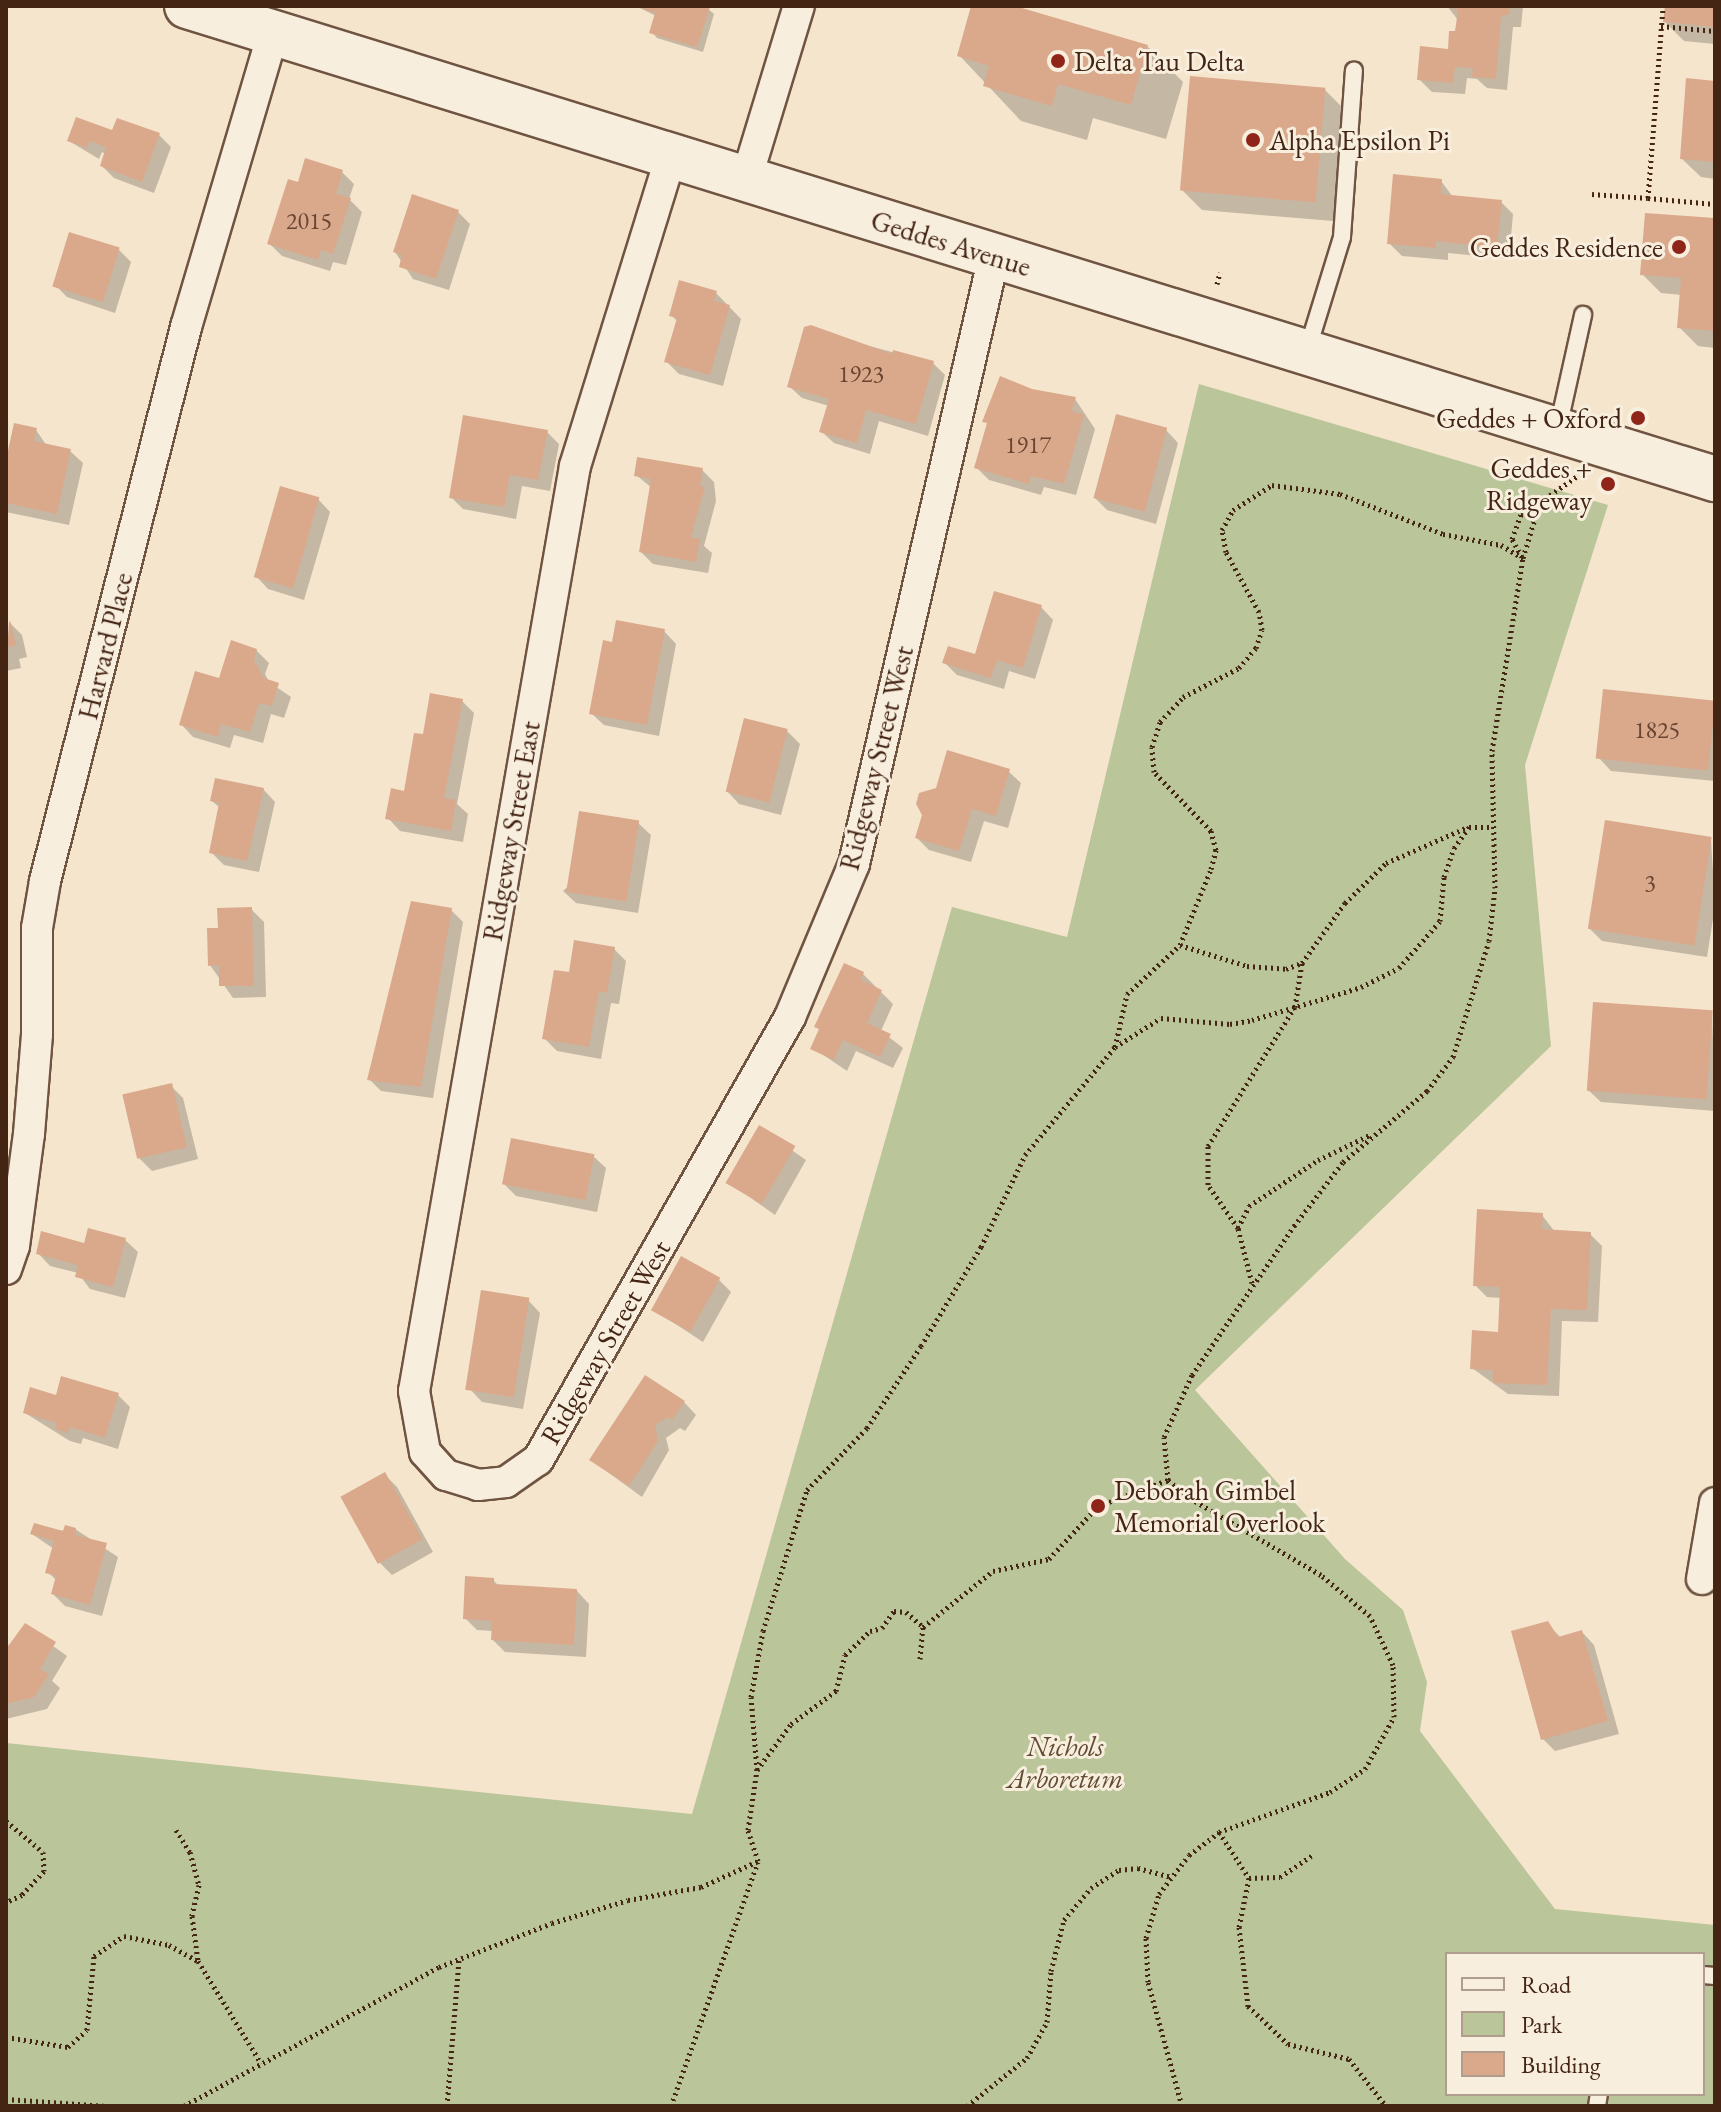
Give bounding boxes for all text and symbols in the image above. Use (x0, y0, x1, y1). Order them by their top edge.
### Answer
place label: Delta Tau Delta (1074, 44, 1244, 78)
marker: Delta Tau Delta (1049, 52, 1067, 70)
place label: Alpha Epsilon Pi (1269, 123, 1450, 157)
marker: Alpha Epsilon Pi (1244, 131, 1262, 149)
street label: Geddes Avenue (867, 203, 1035, 283)
house number: 2015 (286, 207, 332, 235)
place label: Geddes Residence (1470, 230, 1663, 264)
marker: Geddes Residence (1670, 238, 1688, 256)
house number: 1923 (838, 360, 884, 388)
place label: Geddes + Oxford (1436, 401, 1622, 435)
marker: Geddes + Oxford (1629, 409, 1647, 427)
house number: 1917 (1005, 431, 1051, 459)
place label: Geddes + Ridgeway (1486, 451, 1592, 517)
marker: Geddes + Ridgeway (1599, 475, 1617, 493)
street label: Harvard Place (71, 569, 139, 723)
street label: Ridgeway Street West (832, 642, 920, 874)
house number: 1825 (1634, 716, 1680, 744)
street label: Ridgeway Street East (475, 718, 547, 944)
house number: 3 (1644, 869, 1656, 897)
street label: Ridgeway Street West (533, 1234, 677, 1450)
place label: Deborah Gimbel Memorial Overlook (1114, 1473, 1325, 1539)
marker: Deborah Gimbel Memorial Overlook (1089, 1497, 1107, 1515)
park label: Nichols Arboretum (1007, 1729, 1123, 1795)
legend (1445, 1952, 1705, 2096)
text: Road (1521, 1969, 1571, 2000)
text: Park (1521, 2009, 1562, 2040)
text: Building (1521, 2049, 1601, 2080)

